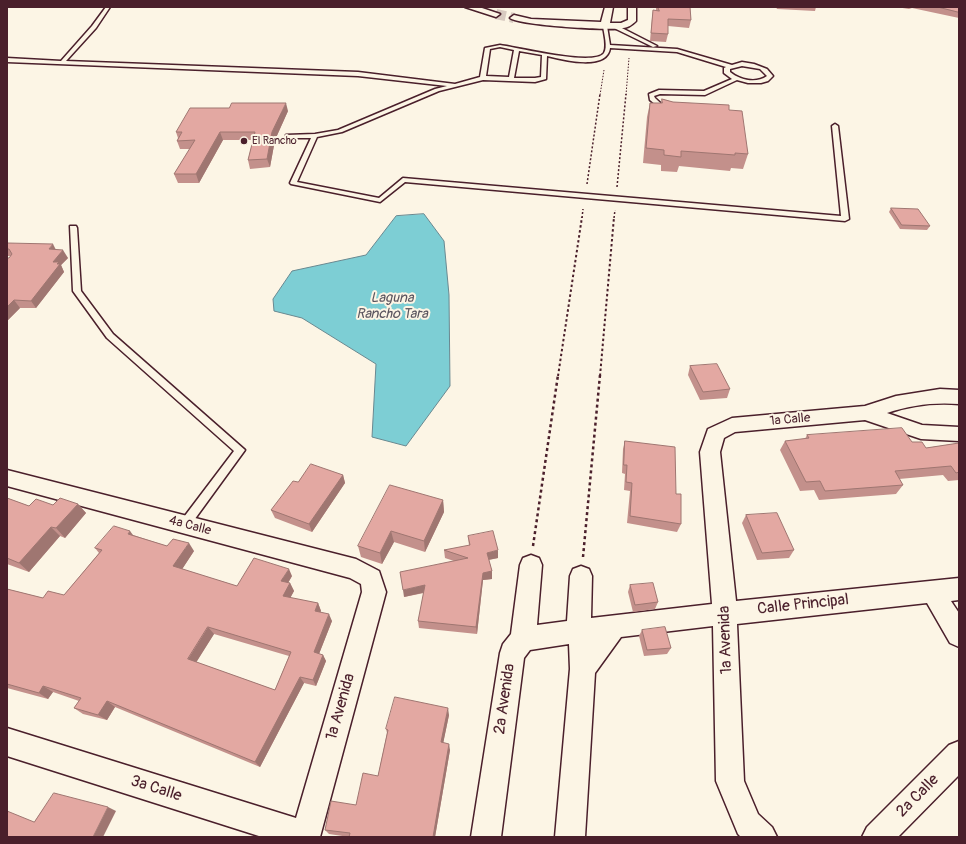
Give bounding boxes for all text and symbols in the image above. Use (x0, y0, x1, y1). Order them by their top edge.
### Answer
place label: El Rancho (252, 134, 297, 148)
marker: El Rancho (239, 136, 249, 146)
water label: Laguna Rancho Tara (356, 290, 428, 322)
street label: 1a Calle (769, 410, 811, 430)
street label: 4a Calle (167, 513, 213, 539)
street label: Calle Principal (756, 591, 850, 619)
street label: 1a Avenida (715, 605, 737, 675)
street label: 2a Avenida (491, 662, 519, 736)
street label: 1a Avenida (322, 671, 360, 743)
street label: 2a Calle (893, 771, 943, 821)
street label: 3a Calle (128, 772, 184, 806)

